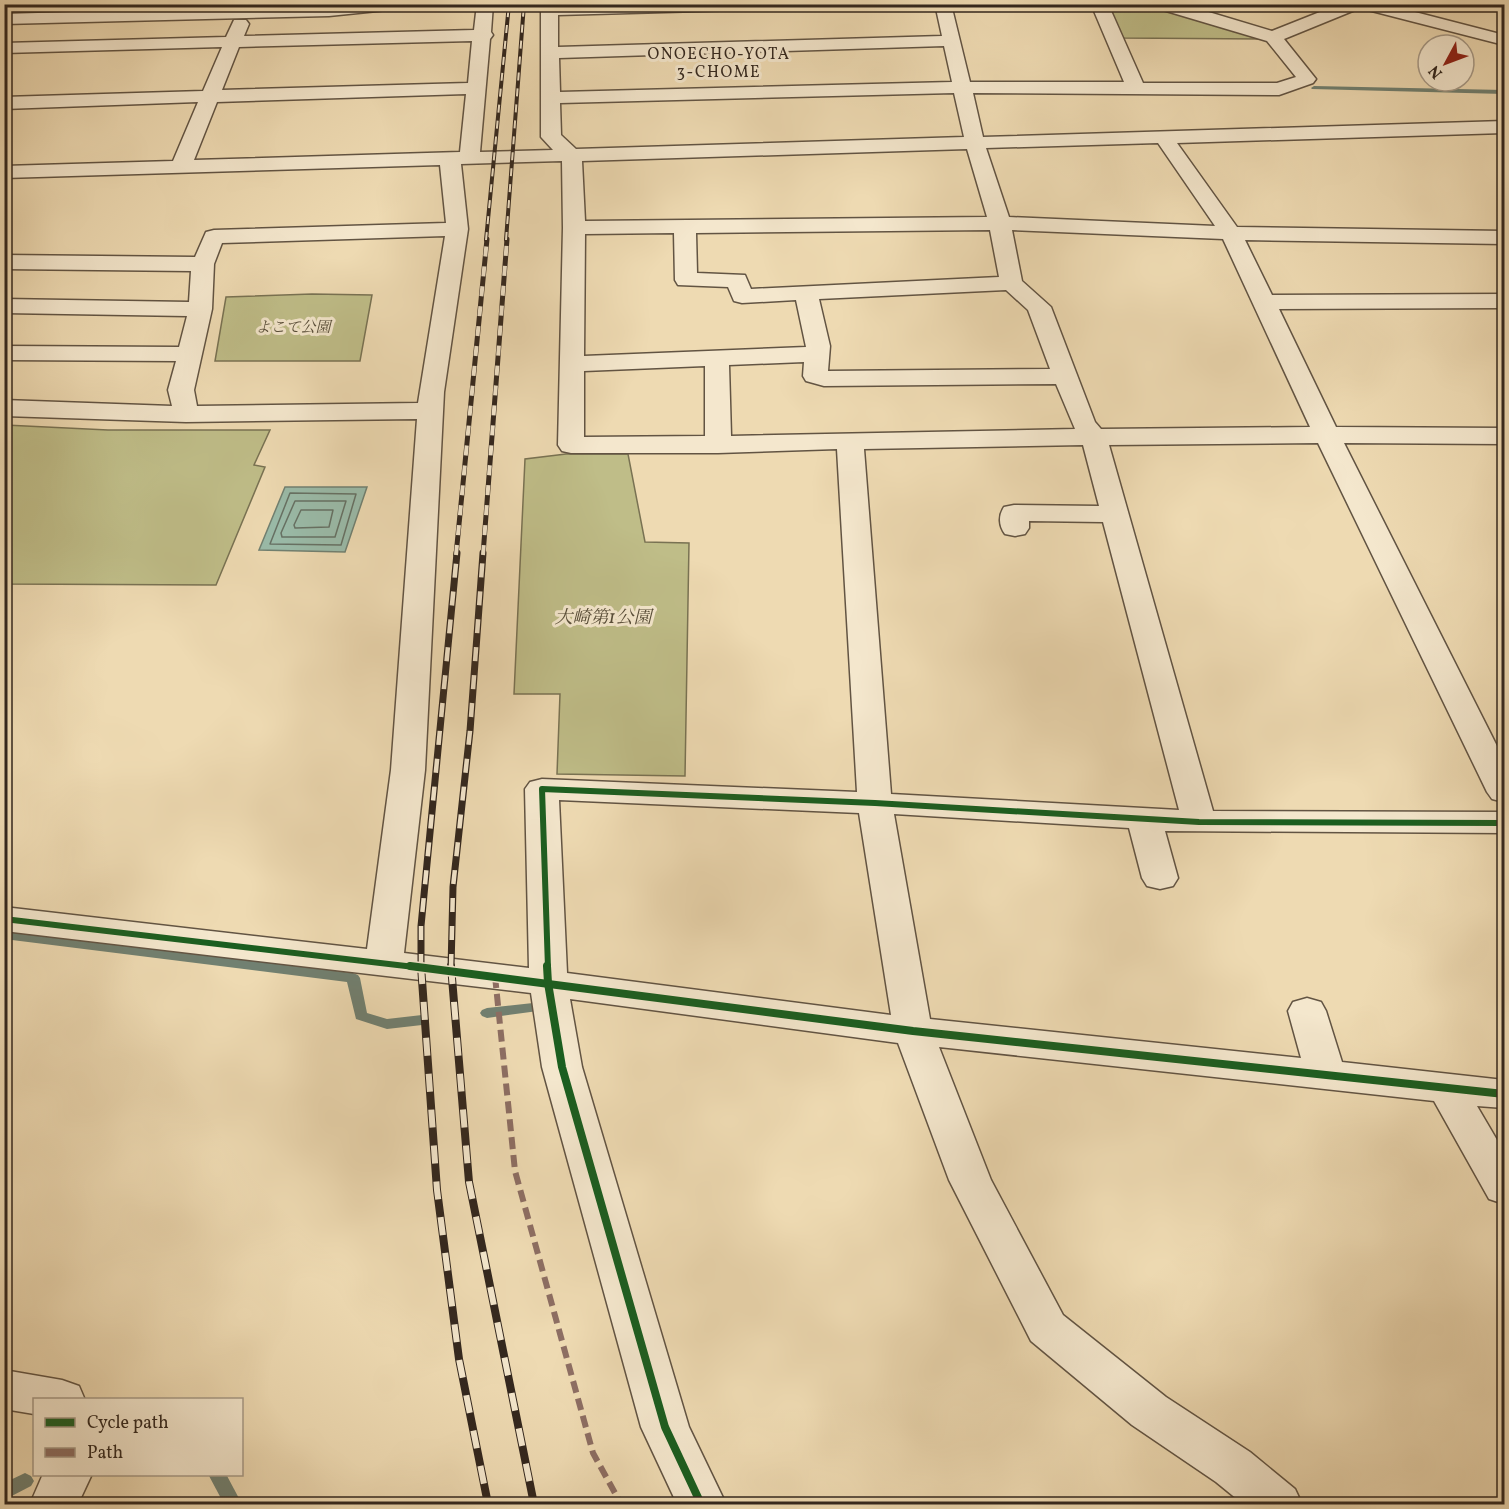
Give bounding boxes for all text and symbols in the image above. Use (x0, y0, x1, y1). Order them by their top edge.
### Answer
north arrow (1416, 33, 1476, 93)
district label: ONOECHO-YOTA 3-CHOME (648, 44, 791, 84)
text: N (1424, 60, 1448, 83)
park label: よこて公園 (255, 318, 333, 339)
park label: 大崎第1公園 (555, 606, 654, 631)
legend (33, 1398, 243, 1476)
text: Cycle path (87, 1411, 169, 1436)
text: Path (87, 1441, 123, 1466)

